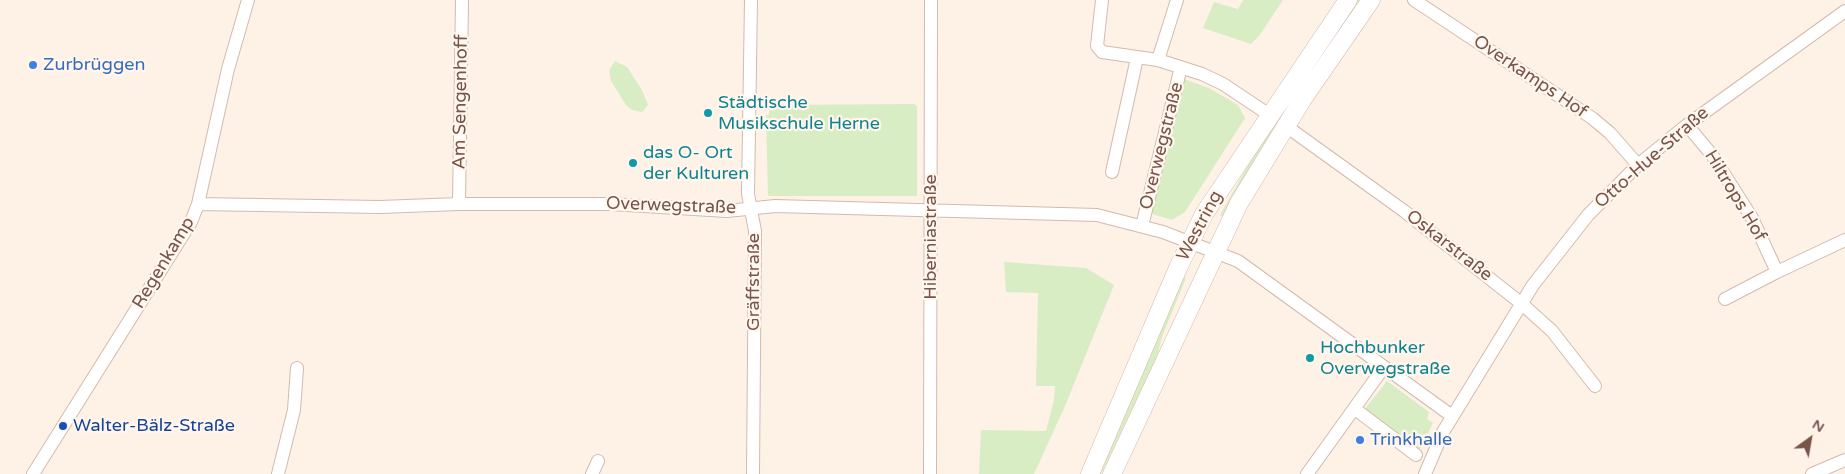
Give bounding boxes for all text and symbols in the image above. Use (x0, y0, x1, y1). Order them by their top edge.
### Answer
street label: Overkamps Hof (1469, 31, 1591, 123)
street label: Am Sengenhoff (449, 34, 473, 170)
place label: Zurbrüggen (43, 54, 145, 76)
marker: Zurbrüggen (27, 59, 39, 71)
street label: Overwegstraße (1136, 80, 1188, 212)
place label: Städtische Musikschule Herne (718, 92, 880, 134)
street label: Otto-Hue-Straße (1591, 103, 1713, 213)
marker: Städtische Musikschule Herne (702, 107, 714, 119)
place label: das O- Ort der Kulturen (643, 142, 749, 184)
street label: Hiltrops Hof (1699, 146, 1771, 246)
marker: das O- Ort der Kulturen (627, 157, 639, 169)
street label: Hiberniastraße (920, 174, 942, 300)
street label: Westring (1172, 187, 1228, 265)
street label: Overwegstraße (605, 193, 737, 219)
street label: Oskarstraße (1402, 206, 1496, 286)
street label: Regenkamp (128, 213, 200, 313)
street label: Gräffstraße (743, 233, 765, 331)
place label: Hochbunker Overwegstraße (1320, 337, 1450, 379)
marker: Hochbunker Overwegstraße (1304, 352, 1316, 364)
north arrow (1785, 414, 1835, 464)
place label: Walter-Bälz-Straße (73, 415, 235, 437)
text: N (1809, 416, 1827, 436)
marker: Walter-Bälz-Straße (57, 420, 69, 432)
place label: Trinkhalle (1370, 429, 1452, 451)
marker: Trinkhalle (1354, 434, 1366, 446)

